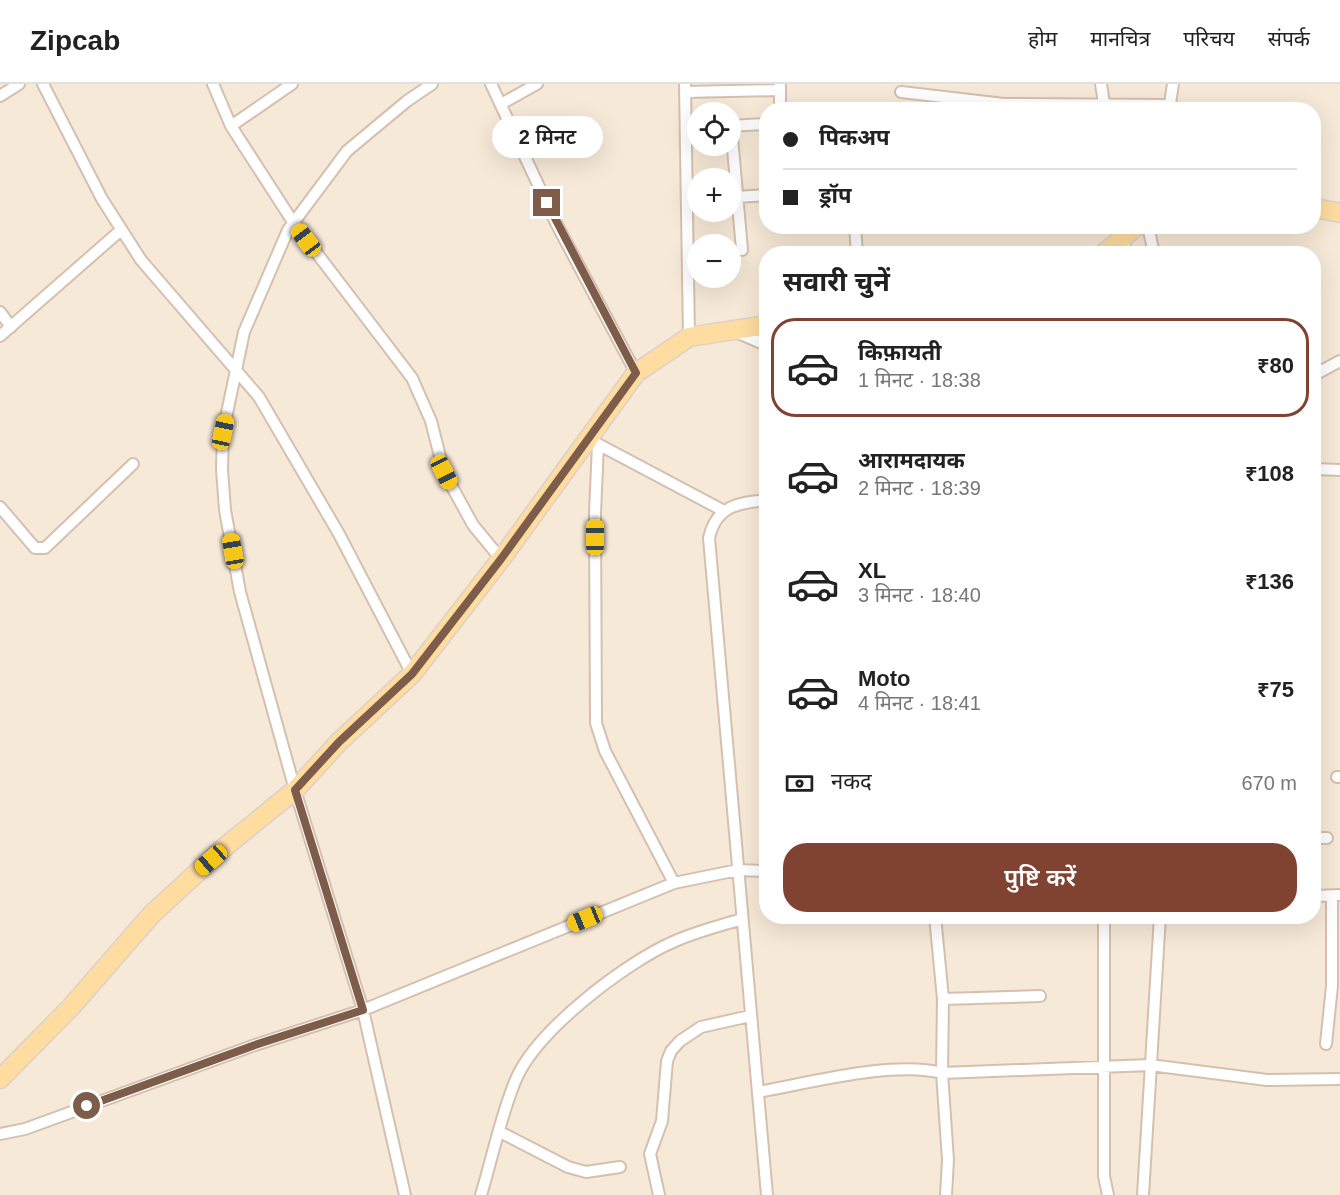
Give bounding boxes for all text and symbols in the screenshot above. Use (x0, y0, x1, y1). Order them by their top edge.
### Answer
text: Zipcab (30, 25, 120, 56)
text: होम (1028, 27, 1057, 50)
text: मानचित्र (1090, 27, 1150, 50)
text: परिचय (1183, 27, 1235, 50)
text: संपर्क (1268, 27, 1310, 50)
map controls (687, 102, 741, 288)
button: locate (687, 102, 741, 156)
callout: 2 मिनट (492, 116, 602, 158)
text: पिकअप (819, 125, 890, 150)
text: 2 मिनट (519, 126, 576, 148)
button: + (687, 168, 741, 222)
text: ड्रॉप (819, 183, 852, 208)
route end (533, 189, 560, 216)
car (288, 220, 324, 260)
button: − (687, 234, 741, 288)
text: सवारी चुनें (783, 267, 890, 297)
text: किफ़ायती (858, 340, 942, 365)
icon: car (786, 341, 840, 395)
text: ₹80 (1257, 353, 1294, 378)
text: 1 मिनट · 18:38 (858, 369, 981, 391)
car (210, 413, 236, 451)
text: आरामदायक (858, 448, 965, 473)
icon: car (786, 449, 840, 503)
car (428, 452, 460, 492)
text: ₹108 (1245, 461, 1294, 486)
text: 2 मिनट · 18:39 (858, 477, 981, 499)
car (586, 519, 604, 555)
car (221, 532, 245, 570)
icon: car (786, 557, 840, 611)
text: XL (858, 558, 886, 583)
text: ₹136 (1245, 569, 1294, 594)
text: 3 मिनट · 18:40 (858, 584, 981, 606)
icon: car (786, 665, 840, 719)
text: Moto (858, 666, 911, 691)
text: ₹75 (1257, 677, 1294, 702)
text: 4 मिनट · 18:41 (858, 692, 981, 714)
icon: cash (783, 767, 816, 800)
text: नकद (831, 769, 872, 794)
text: 670 m (1241, 772, 1297, 794)
car (192, 841, 230, 879)
button: पुष्टि करें (783, 843, 1297, 912)
car (565, 904, 605, 934)
route start (73, 1092, 100, 1119)

